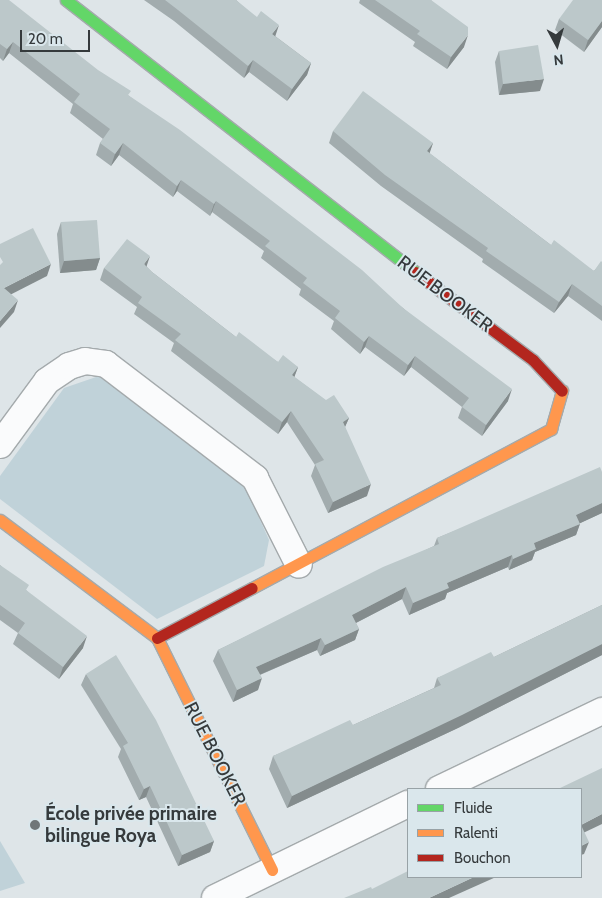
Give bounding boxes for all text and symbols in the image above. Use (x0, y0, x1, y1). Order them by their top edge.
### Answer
scale bar (22, 20, 92, 52)
north arrow (532, 20, 582, 70)
text: 20 m (28, 30, 63, 48)
text: N (553, 50, 564, 69)
street label: RUE BOOKER (393, 251, 497, 337)
street label: RUE BOOKER (179, 698, 251, 810)
legend (407, 788, 582, 878)
text: Fluide (454, 799, 492, 817)
place label: École privée primaire bilingue Roya (45, 803, 217, 847)
marker: École privée primaire bilingue Roya (29, 819, 41, 831)
text: Ralenti (454, 824, 498, 842)
text: Bouchon (454, 849, 511, 867)

